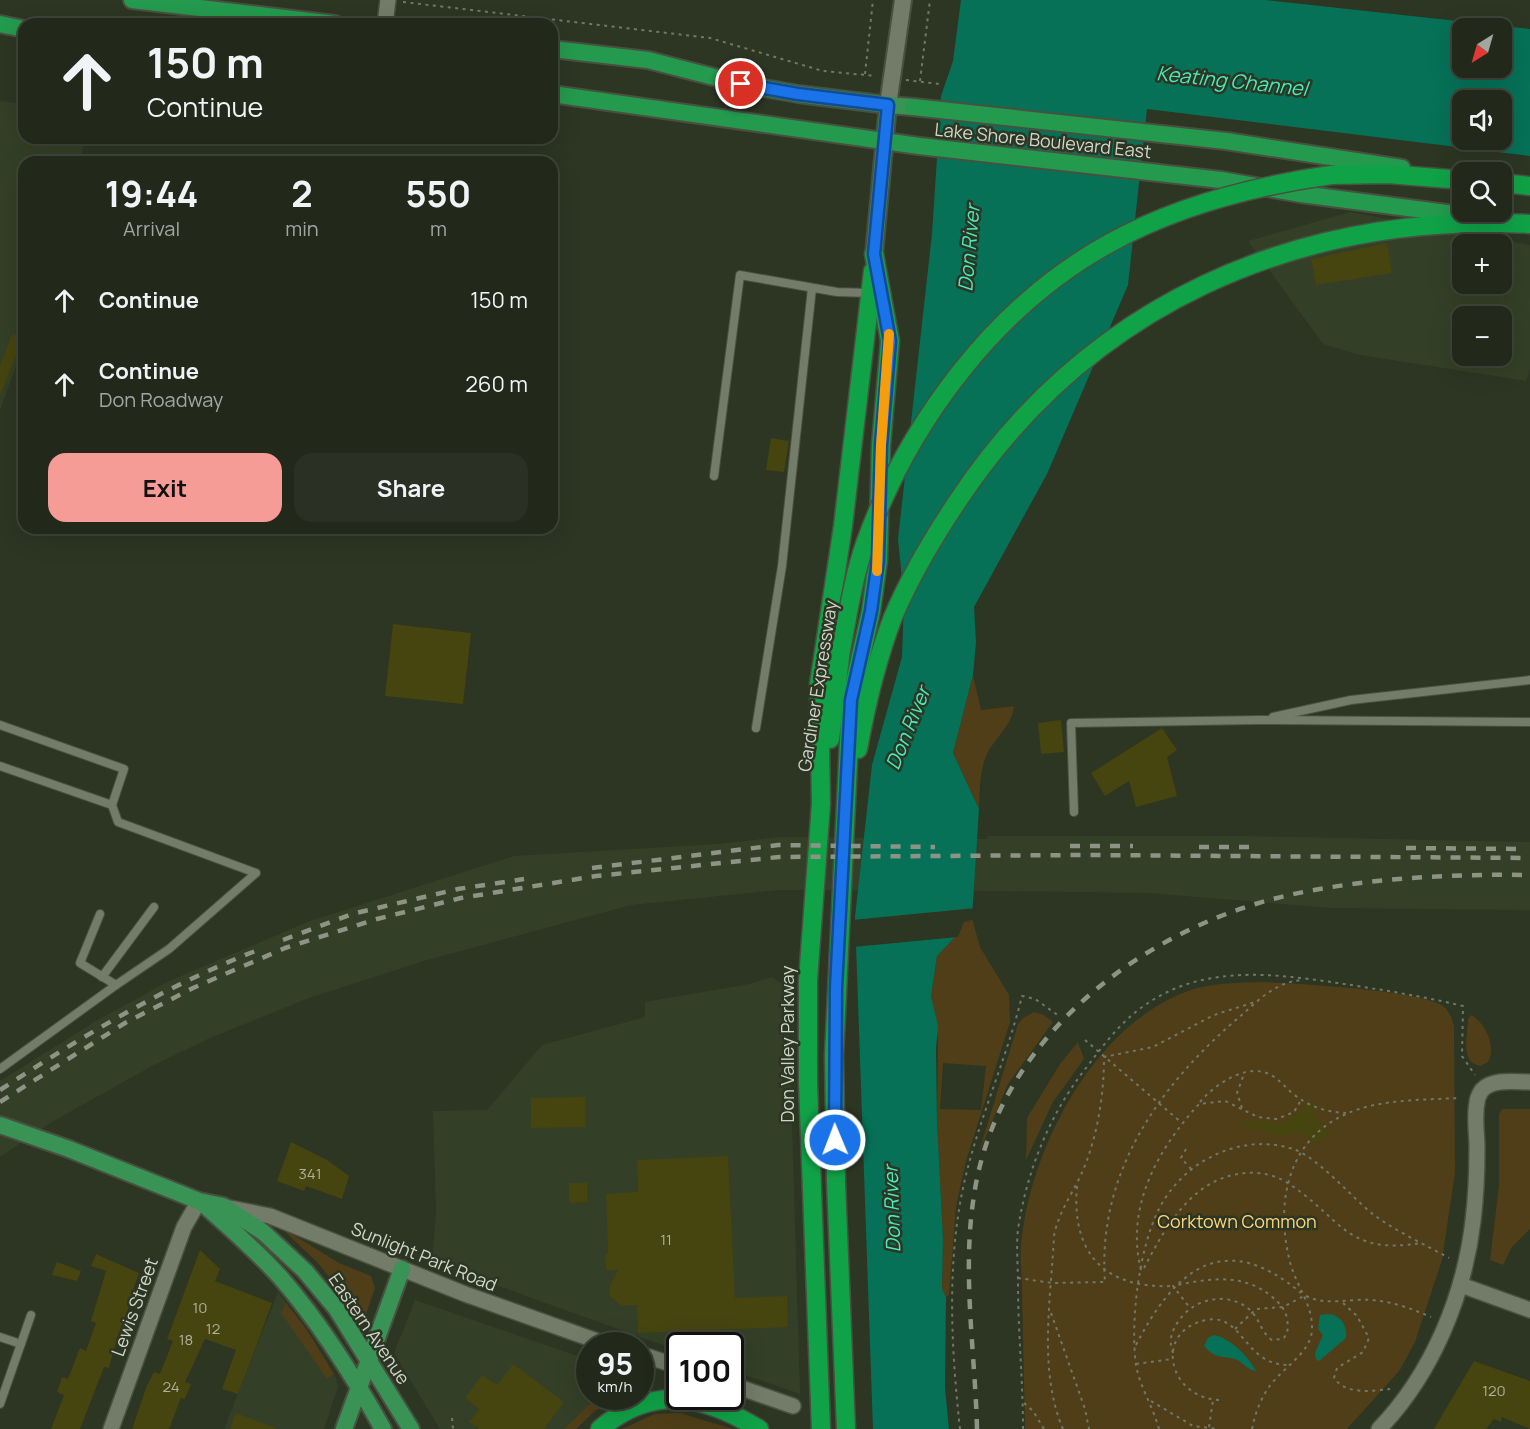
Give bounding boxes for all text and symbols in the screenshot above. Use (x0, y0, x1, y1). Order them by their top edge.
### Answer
north arrow (1452, 18, 1512, 78)
map controls (1452, 18, 1512, 366)
text: 150 m (147, 33, 264, 91)
icon: ahead (48, 42, 126, 120)
pin (715, 58, 766, 109)
water label: Keating Channel (1155, 59, 1311, 102)
icon: arrive (724, 67, 757, 100)
text: Continue (147, 88, 263, 125)
button: sound (1452, 90, 1512, 150)
street label: Lake Shore Boulevard East (934, 117, 1153, 163)
button: search (1452, 162, 1512, 222)
text: 19:44 (105, 169, 199, 218)
text: 2 (291, 169, 313, 218)
text: 550 (405, 169, 471, 218)
water label: Don River (951, 201, 986, 293)
text: Arrival (123, 215, 180, 242)
text: min (285, 215, 319, 242)
text: m (430, 215, 447, 242)
button: + (1452, 234, 1512, 294)
icon: ahead (48, 284, 81, 317)
text: Continue (99, 285, 199, 315)
text: 150 m (470, 285, 528, 315)
button: − (1452, 306, 1512, 366)
text: Continue (99, 356, 199, 386)
icon: ahead (48, 368, 81, 401)
text: 260 m (465, 369, 528, 399)
text: Don Roadway (99, 386, 223, 413)
button: Exit (48, 453, 282, 522)
button: Share (294, 453, 528, 522)
street label: Gardiner Expressway (792, 598, 842, 773)
water label: Don River (879, 680, 937, 773)
street label: Don Valley Parkway (775, 965, 799, 1123)
position arrow (803, 1108, 867, 1172)
water label: Don River (876, 1162, 907, 1253)
house number: 341 (299, 1163, 322, 1184)
park label: Corktown Common (1157, 1209, 1317, 1233)
street label: Sunlight Park Road (348, 1216, 501, 1296)
house number: 11 (660, 1229, 672, 1250)
street label: Lewis Street (105, 1254, 163, 1359)
street label: Eastern Avenue (324, 1268, 416, 1389)
house number: 10 (193, 1297, 208, 1318)
house number: 12 (206, 1318, 220, 1339)
house number: 18 (179, 1329, 193, 1350)
speed limit sign: 100 (666, 1332, 744, 1410)
text: 95 (597, 1343, 633, 1384)
house number: 24 (162, 1376, 180, 1397)
text: km/h (598, 1376, 632, 1397)
house number: 120 (1482, 1380, 1506, 1401)

